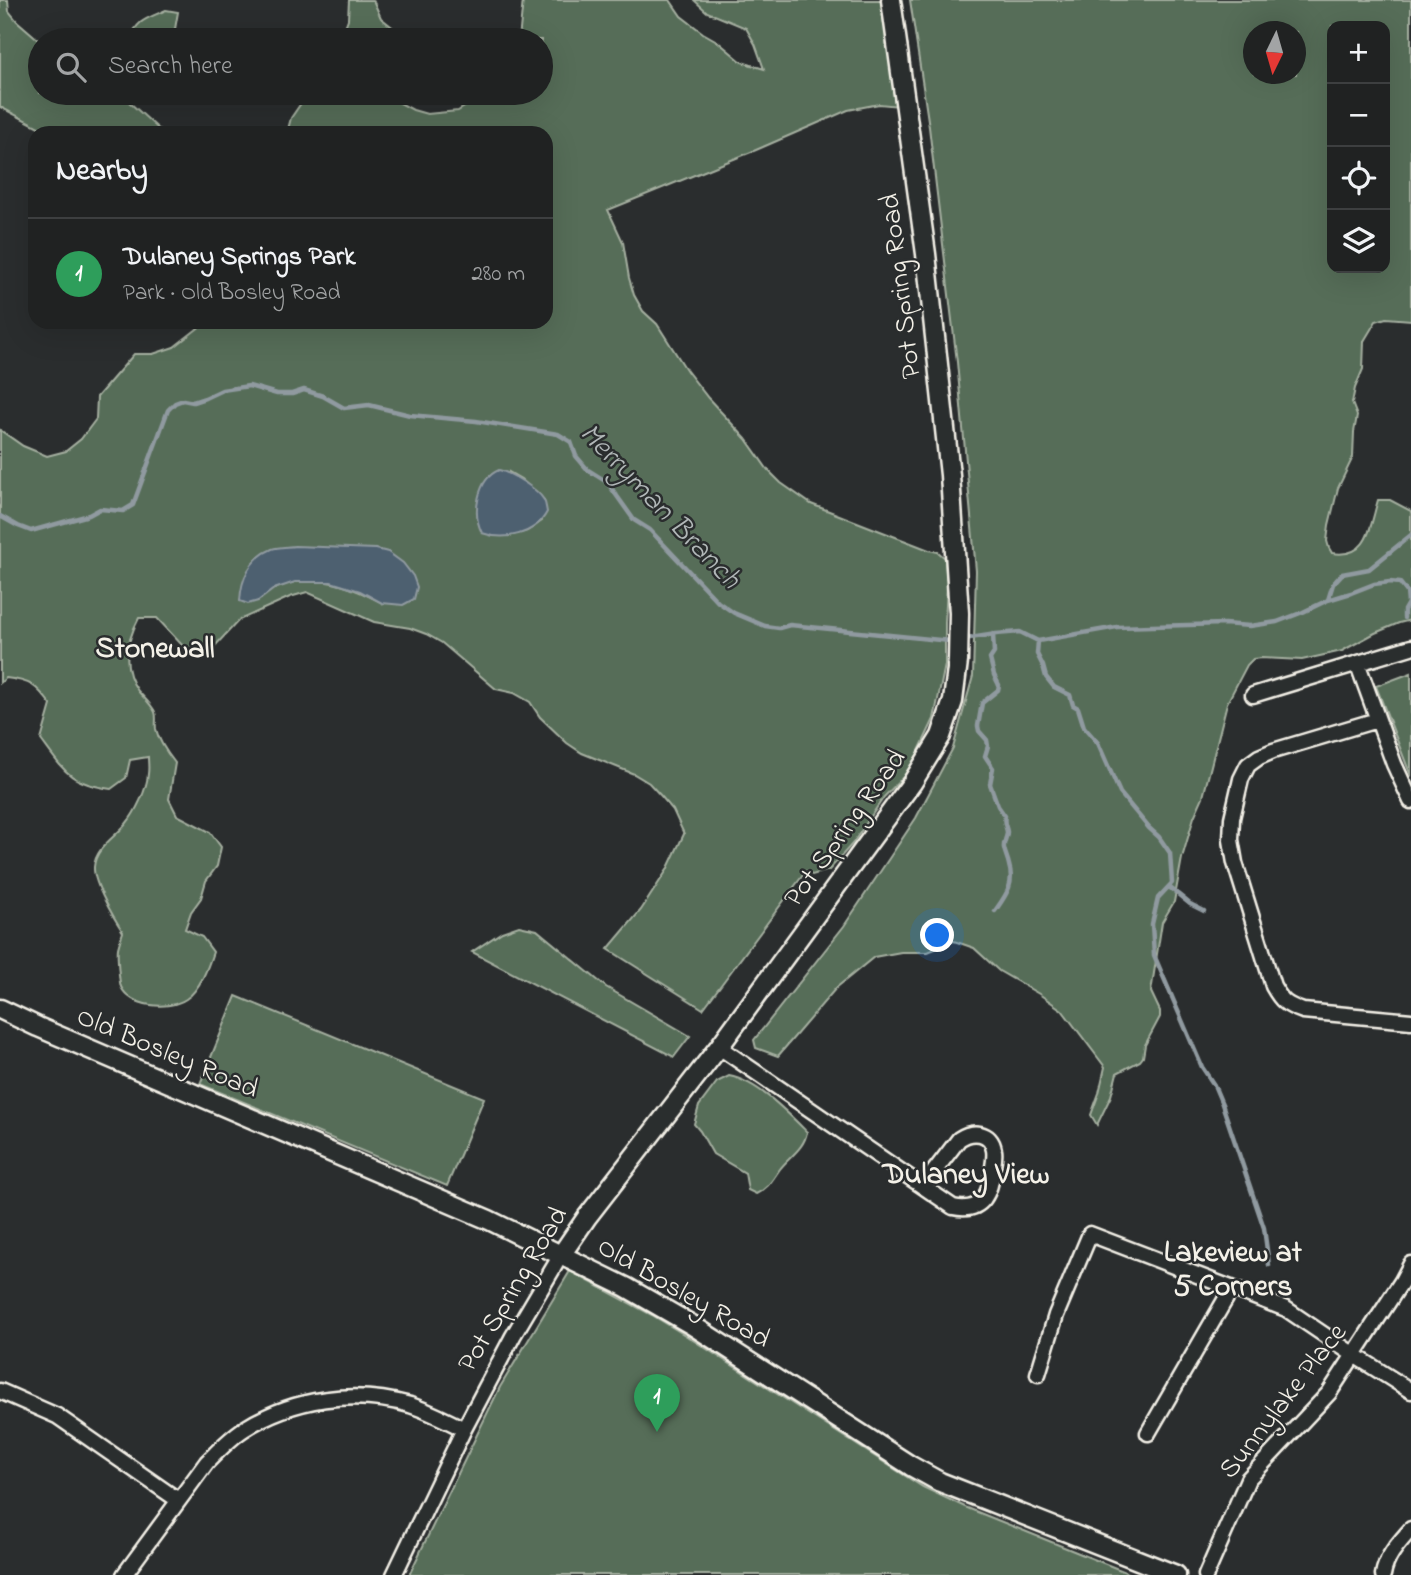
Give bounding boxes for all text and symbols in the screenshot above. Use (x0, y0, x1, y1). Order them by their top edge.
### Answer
north arrow (1243, 21, 1306, 84)
map controls (1327, 21, 1390, 273)
button: + (1327, 21, 1390, 84)
search box (28, 28, 553, 105)
icon: search (52, 48, 90, 86)
text: Search here (108, 48, 233, 86)
button: − (1327, 84, 1390, 147)
button: locate (1327, 147, 1390, 210)
text: Nearby (56, 150, 148, 194)
street label: Pot Spring Road (870, 191, 934, 381)
button: layers (1327, 210, 1390, 273)
text: Dulaney Springs Park (123, 239, 356, 277)
text: 1 (75, 258, 83, 291)
text: 280 m (471, 258, 525, 291)
text: Park · Old Bosley Road (123, 277, 341, 310)
water label: Merryman Branch (568, 414, 751, 601)
district label: Stonewall (95, 628, 215, 672)
street label: Pot Spring Road (775, 741, 918, 917)
your location (920, 918, 954, 952)
street label: Old Bosley Road (70, 997, 265, 1111)
district label: Dulaney View (881, 1154, 1049, 1198)
street label: Pot Spring Road (448, 1199, 580, 1381)
street label: Old Bosley Road (589, 1228, 778, 1360)
district label: Lakeview at 5 Corners (1164, 1232, 1303, 1310)
street label: Sunnylake Place (1210, 1315, 1358, 1489)
pin: 1 (634, 1374, 680, 1432)

